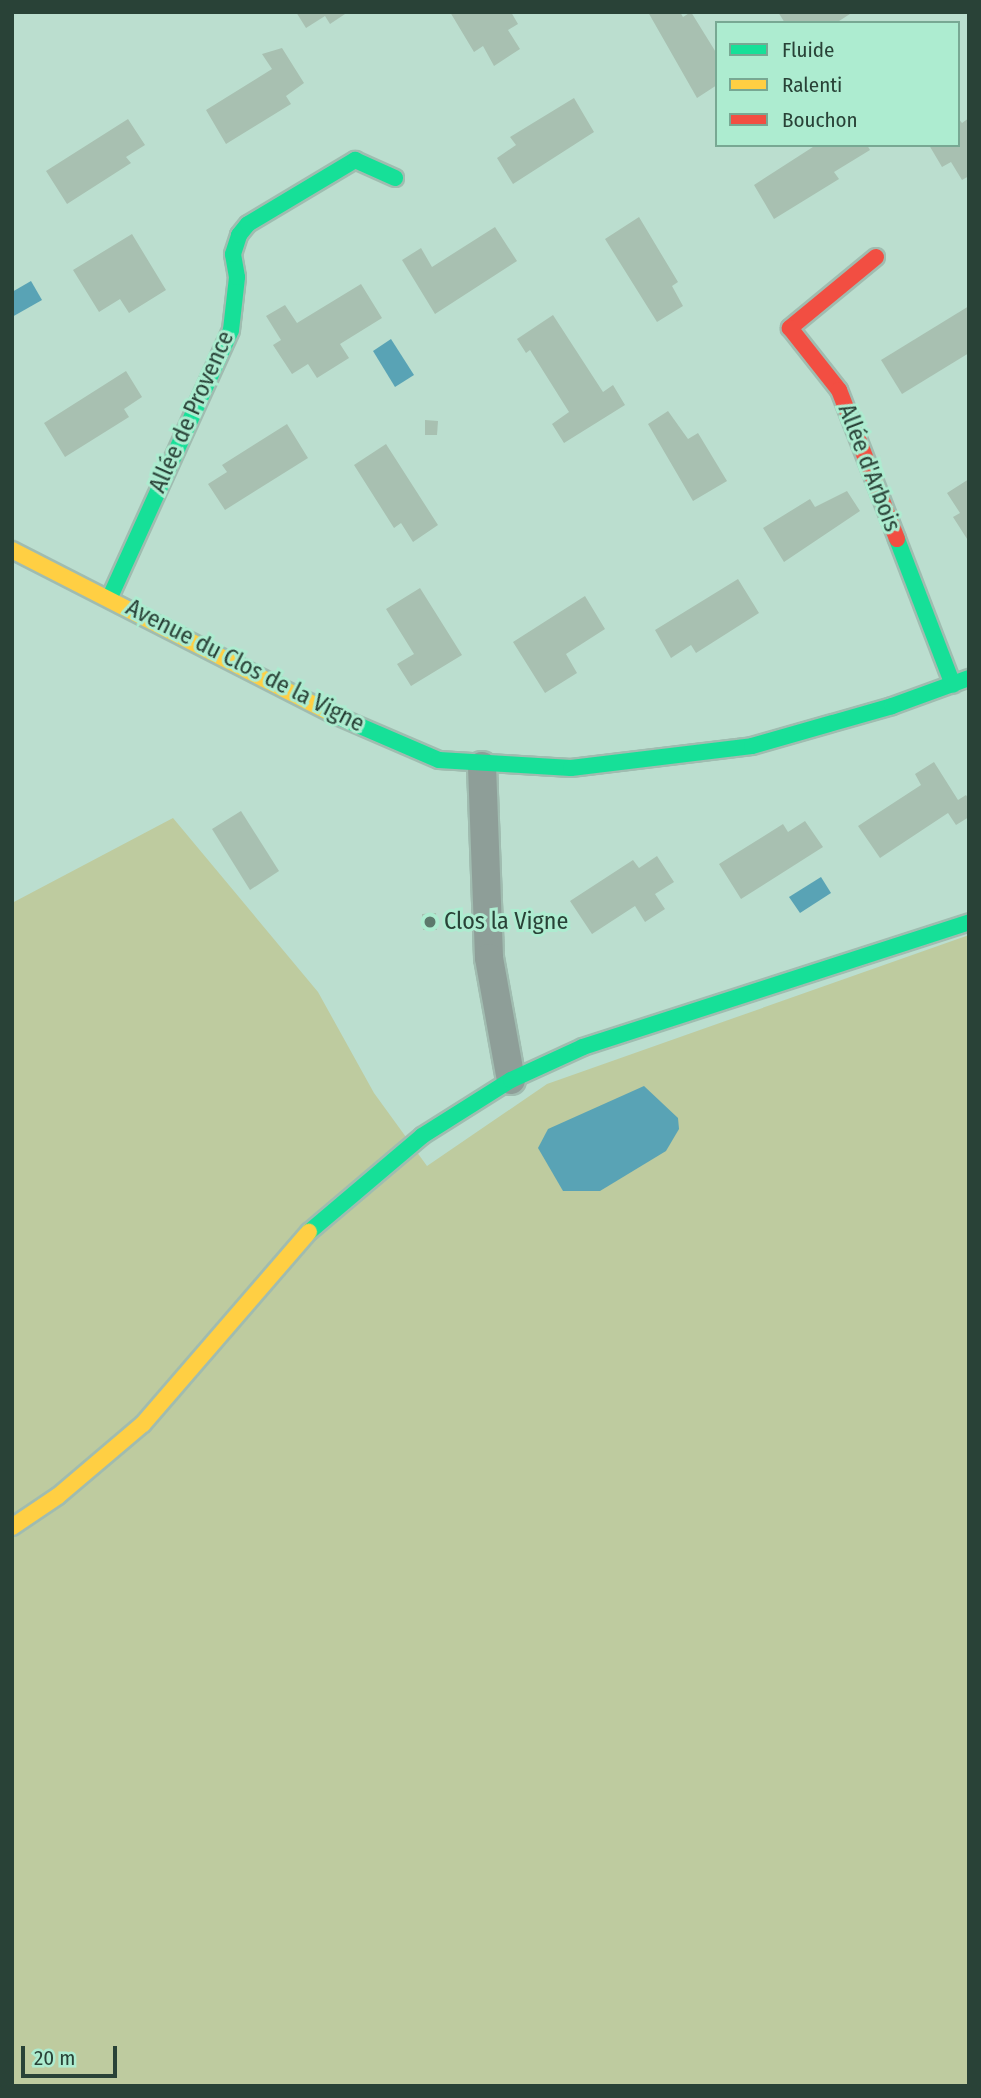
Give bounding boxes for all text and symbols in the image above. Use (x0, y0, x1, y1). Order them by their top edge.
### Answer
legend (715, 21, 960, 147)
text: Fluide (782, 37, 834, 63)
text: Ralenti (782, 72, 842, 98)
text: Bouchon (782, 107, 858, 133)
street label: Allée de Provence (143, 327, 241, 497)
street label: Allée d'Arbois (832, 400, 906, 536)
street label: Avenue du Clos de la Vigne (121, 593, 369, 739)
place label: Clos la Vigne (444, 908, 568, 936)
marker: Clos la Vigne (422, 914, 438, 930)
scale bar (24, 2032, 121, 2076)
text: 20 m (34, 2045, 75, 2071)

